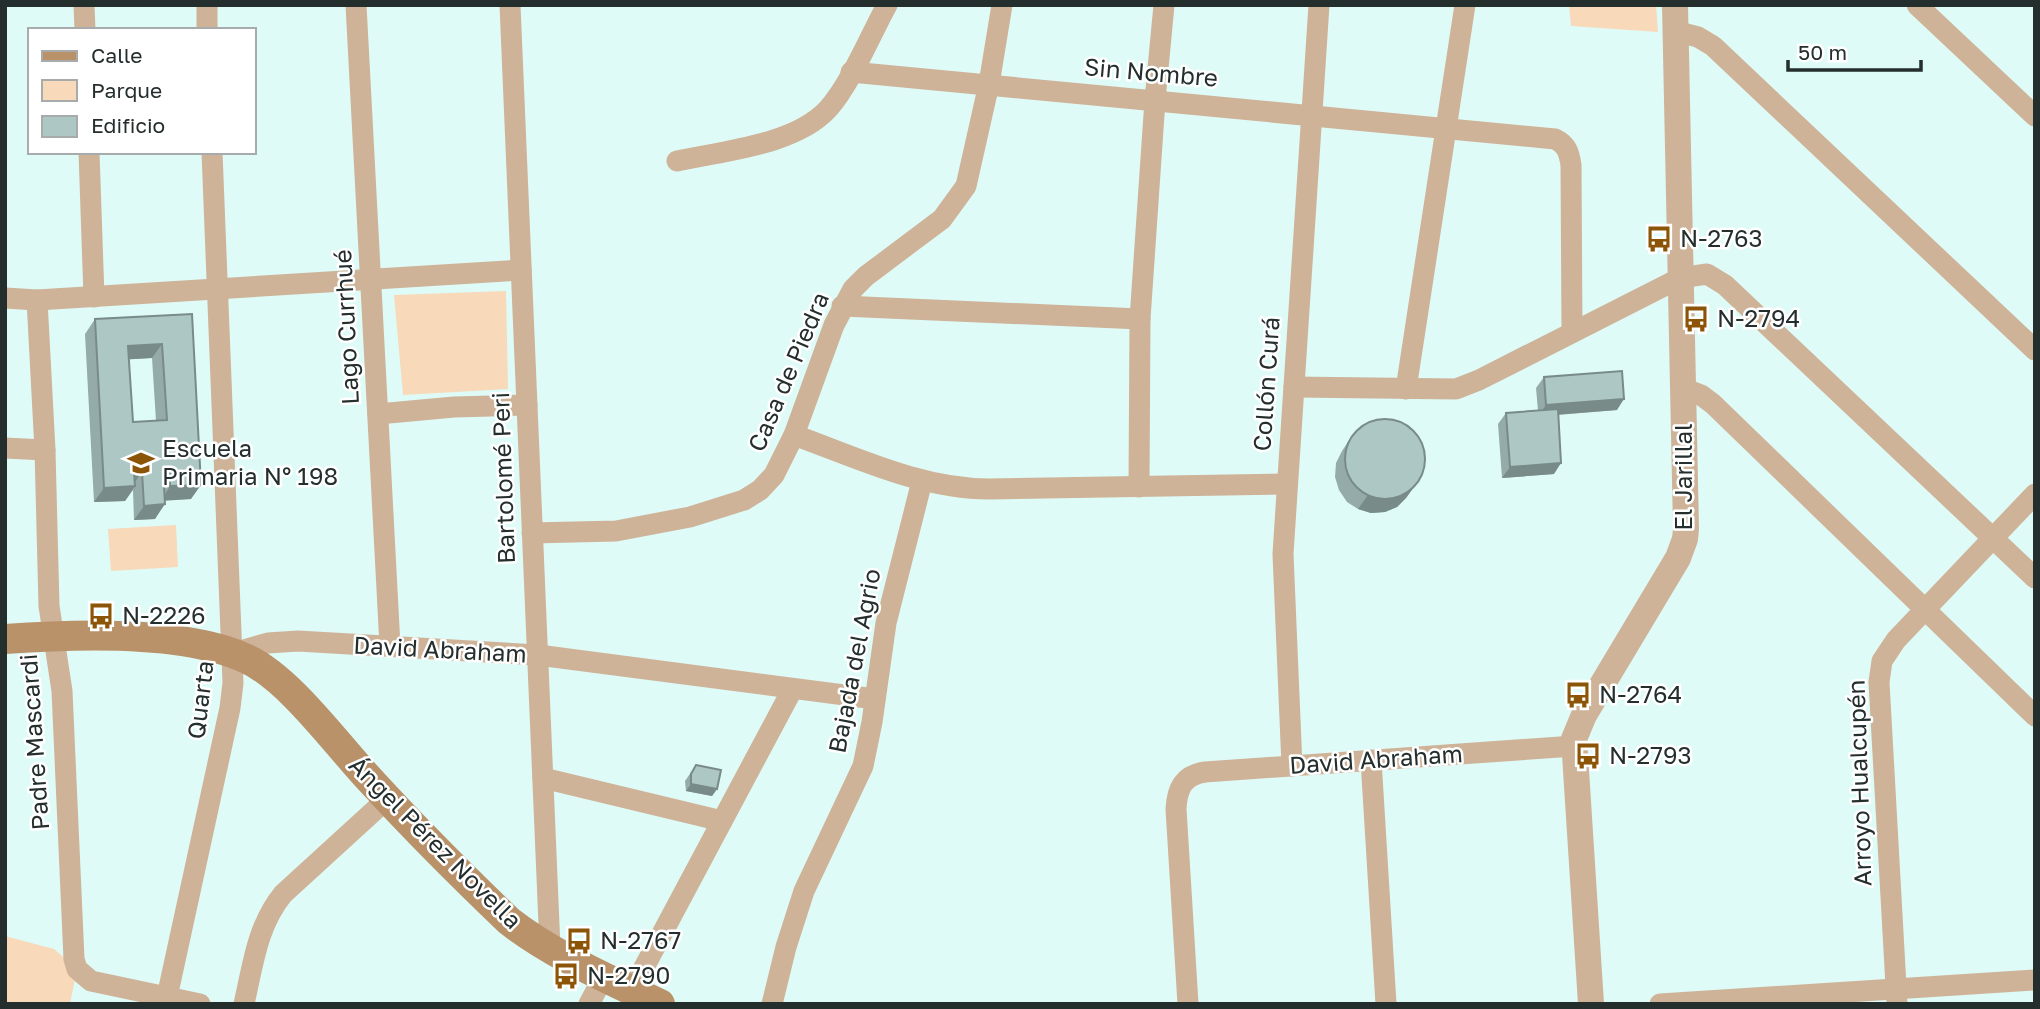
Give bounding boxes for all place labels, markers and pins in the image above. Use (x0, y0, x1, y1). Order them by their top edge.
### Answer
place label: N-2763 (1680, 223, 1763, 252)
bus stop icon: N-2763 (1644, 224, 1674, 254)
place label: N-2794 (1717, 303, 1800, 332)
bus stop icon: N-2794 (1681, 304, 1711, 334)
place label: Escuela Primaria N° 198 (162, 433, 338, 490)
school or university icon: Escuela Primaria N° 198 (126, 448, 156, 478)
place label: N-2226 (122, 600, 206, 629)
bus stop icon: N-2226 (86, 601, 116, 631)
place label: N-2764 (1599, 679, 1682, 708)
bus stop icon: N-2764 (1563, 680, 1593, 710)
place label: N-2793 (1609, 740, 1692, 769)
bus stop icon: N-2793 (1573, 741, 1603, 771)
place label: N-2767 (600, 925, 681, 954)
bus stop icon: N-2767 (564, 926, 594, 956)
place label: N-2790 (587, 960, 670, 989)
bus stop icon: N-2790 (551, 961, 581, 991)

